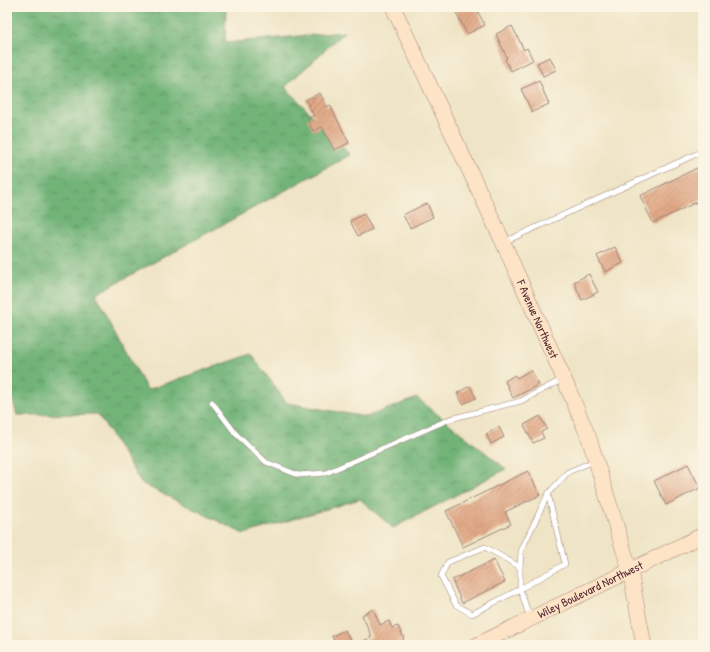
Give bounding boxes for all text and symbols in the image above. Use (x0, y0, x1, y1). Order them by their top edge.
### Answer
street label: F Avenue Northwest (512, 276, 563, 362)
street label: Wiley Boulevard Northwest (534, 556, 646, 622)

